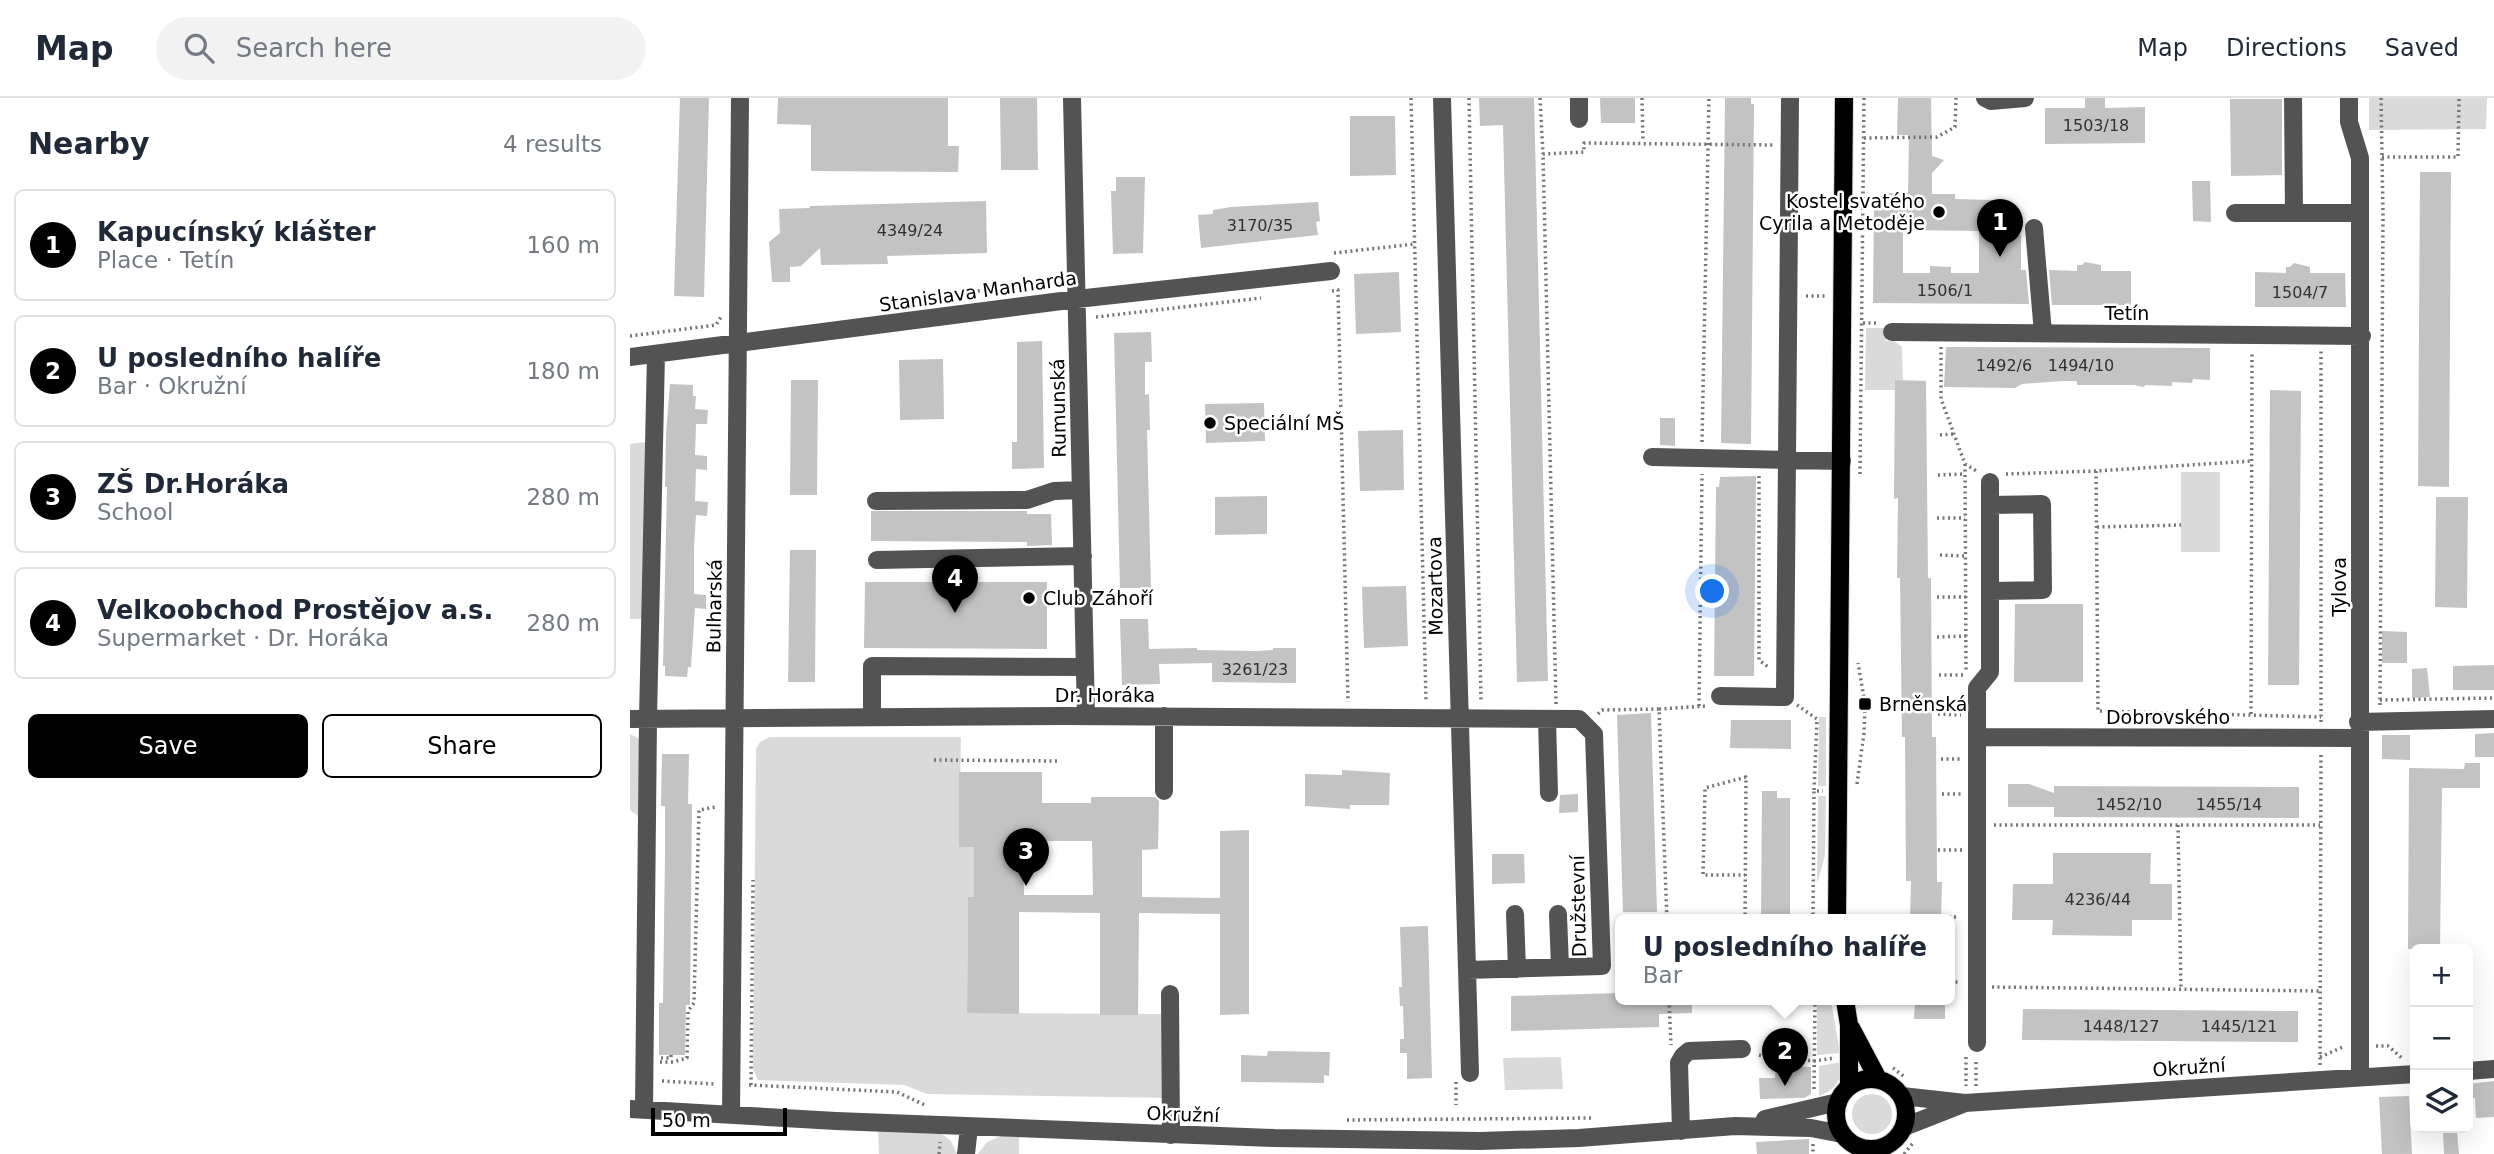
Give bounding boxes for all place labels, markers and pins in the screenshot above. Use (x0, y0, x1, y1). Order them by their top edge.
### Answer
place label: Kostel svatého Cyrila a Metoděje (1759, 190, 1925, 234)
pin: 1 (1977, 199, 2023, 257)
marker: Kostel svatého Cyrila a Metoděje (1931, 204, 1947, 220)
place label: Speciální MŠ (1224, 411, 1344, 434)
marker: Speciální MŠ (1202, 415, 1218, 431)
pin: 4 (932, 555, 978, 613)
place label: Club Záhoří (1043, 587, 1154, 609)
marker: Club Záhoří (1021, 590, 1037, 606)
place label: Brněnská (1879, 693, 1968, 715)
marker: Brněnská (1857, 696, 1873, 712)
pin: 3 (1003, 828, 1049, 886)
pin: 2 (1762, 1028, 1808, 1086)

